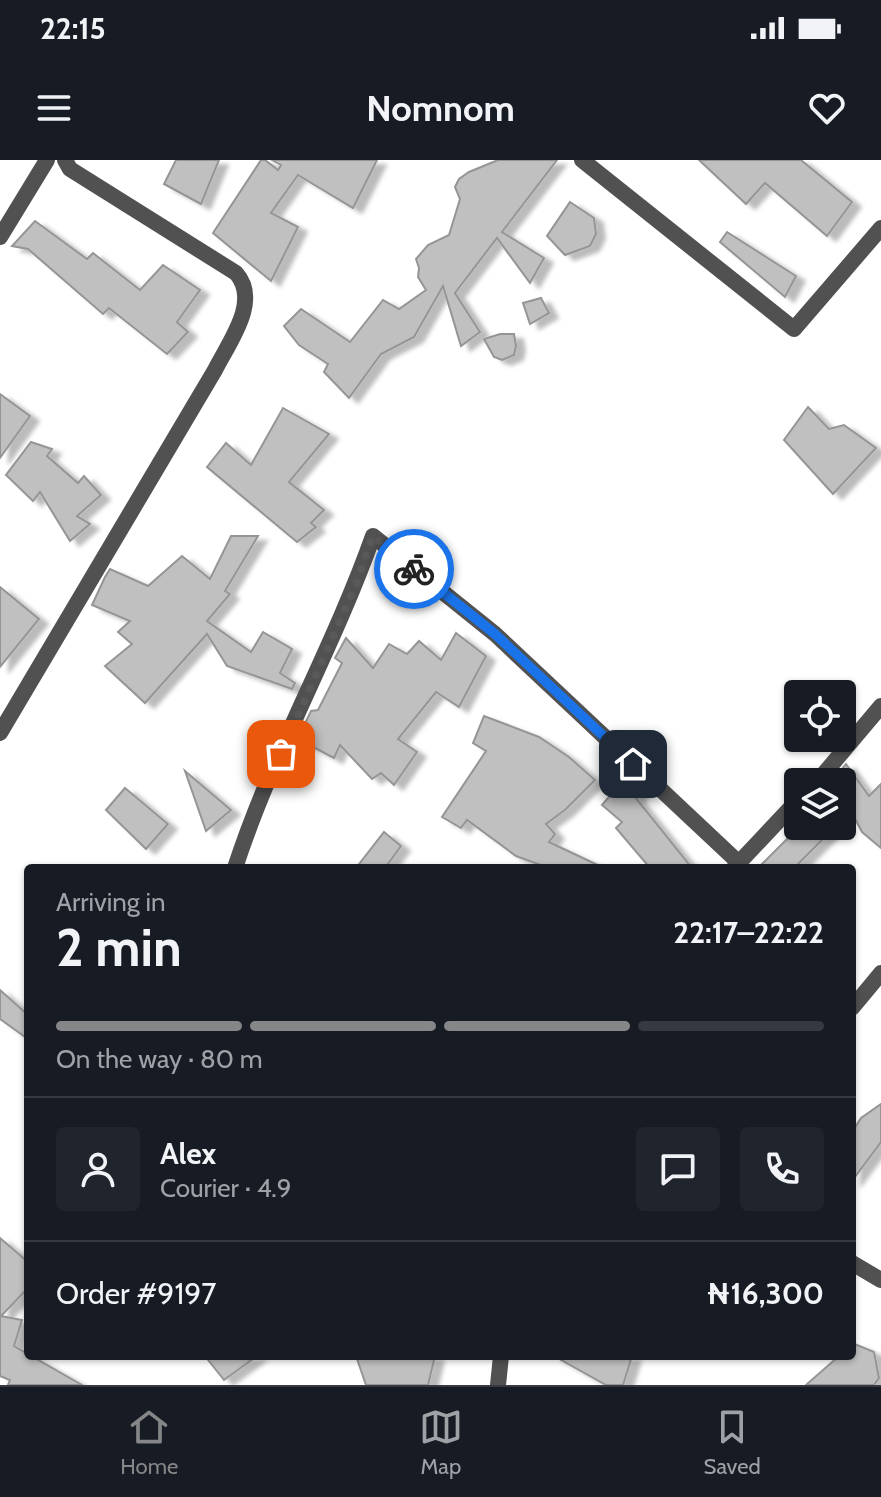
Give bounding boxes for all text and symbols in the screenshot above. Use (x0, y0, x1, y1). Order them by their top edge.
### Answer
text: 22:15 (40, 10, 106, 47)
icon: menu (32, 86, 76, 130)
text: Nomnom (366, 86, 515, 130)
icon: heart (805, 86, 849, 130)
courier (374, 529, 454, 609)
icon: bike (392, 547, 436, 591)
map controls (784, 680, 856, 840)
button: locate (784, 680, 856, 752)
pin (247, 720, 315, 788)
pin (599, 730, 667, 798)
icon: bag (259, 732, 303, 776)
icon: home (611, 742, 655, 786)
button: layers (784, 768, 856, 840)
text: Arriving in (56, 886, 166, 918)
text: 22:17–22:22 (673, 914, 824, 951)
text: 2 min (56, 916, 182, 979)
text: On the way · 80 m (56, 1043, 263, 1075)
button: person (56, 1127, 140, 1211)
button: chat (636, 1127, 720, 1211)
button: phone (740, 1127, 824, 1211)
text: Alex (160, 1135, 216, 1172)
text: Courier · 4.9 (160, 1172, 292, 1204)
text: Order #9197 (56, 1275, 216, 1312)
text: ₦16,300 (706, 1275, 824, 1312)
tab: Home (120, 1405, 178, 1480)
tab: Map (419, 1405, 463, 1480)
tab: Saved (704, 1405, 761, 1480)

